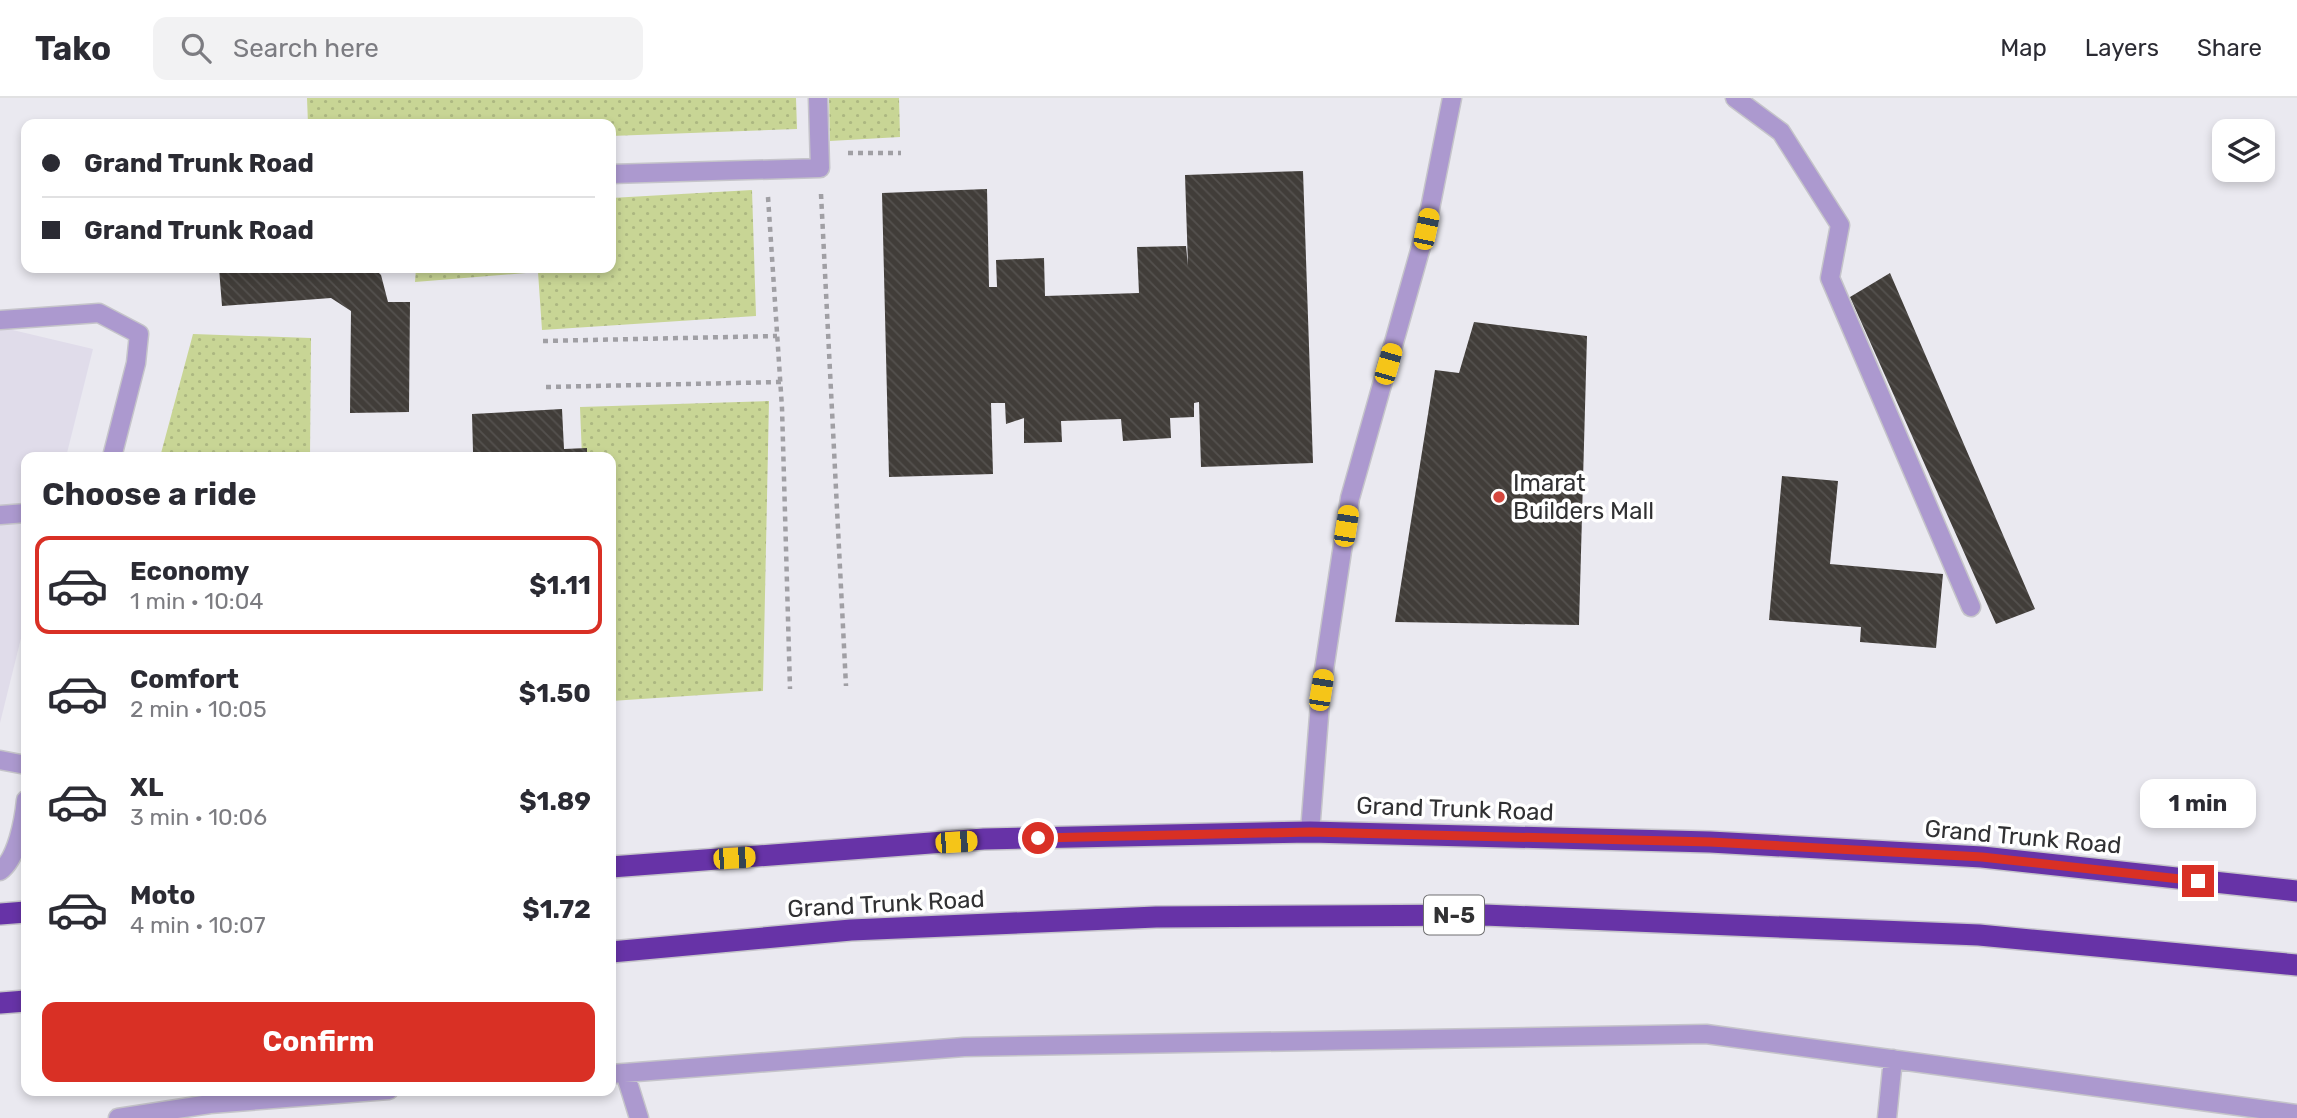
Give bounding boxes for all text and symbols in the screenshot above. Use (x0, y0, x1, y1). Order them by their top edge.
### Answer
search box (153, 17, 643, 80)
text: Tako (35, 29, 111, 68)
icon: search (177, 29, 215, 67)
text: Search here (233, 33, 379, 64)
text: Map (2000, 34, 2047, 62)
text: Layers (2085, 34, 2159, 62)
text: Share (2197, 34, 2262, 62)
map controls (2212, 119, 2275, 182)
button: layers (2212, 119, 2275, 182)
text: Grand Trunk Road (84, 148, 314, 179)
car (1412, 206, 1441, 252)
text: Grand Trunk Road (84, 215, 314, 246)
car (1373, 341, 1404, 387)
place label: Imarat Builders Mall (1513, 469, 1654, 525)
text: Choose a ride (42, 475, 256, 513)
marker: Imarat Builders Mall (1491, 489, 1507, 505)
car (1333, 504, 1360, 548)
icon: car (46, 554, 109, 617)
text: Economy (130, 556, 249, 587)
text: $1.11 (529, 570, 591, 601)
text: 1 min · 10:04 (130, 587, 264, 615)
icon: car (46, 662, 109, 725)
text: Comfort (130, 664, 239, 695)
car (1308, 668, 1335, 712)
text: $1.50 (519, 678, 591, 709)
text: 2 min · 10:05 (130, 695, 267, 723)
icon: car (46, 770, 109, 833)
text: XL (130, 772, 163, 803)
callout: 1 min (2140, 780, 2256, 828)
text: $1.89 (519, 786, 591, 817)
text: 1 min (2169, 789, 2227, 817)
street label: Grand Trunk Road (1356, 792, 1554, 826)
text: 3 min · 10:06 (130, 803, 267, 831)
street label: Grand Trunk Road (1923, 814, 2123, 860)
route start (1022, 822, 1054, 854)
car (935, 830, 978, 854)
car (713, 846, 756, 870)
route end (2182, 865, 2214, 897)
icon: car (46, 878, 109, 941)
text: Moto (130, 880, 195, 911)
street label: Grand Trunk Road (787, 885, 985, 923)
text: $1.72 (522, 894, 591, 925)
road number: N-5 (1424, 895, 1484, 934)
text: 4 min · 10:07 (130, 911, 265, 939)
button: Confirm (42, 1002, 595, 1082)

